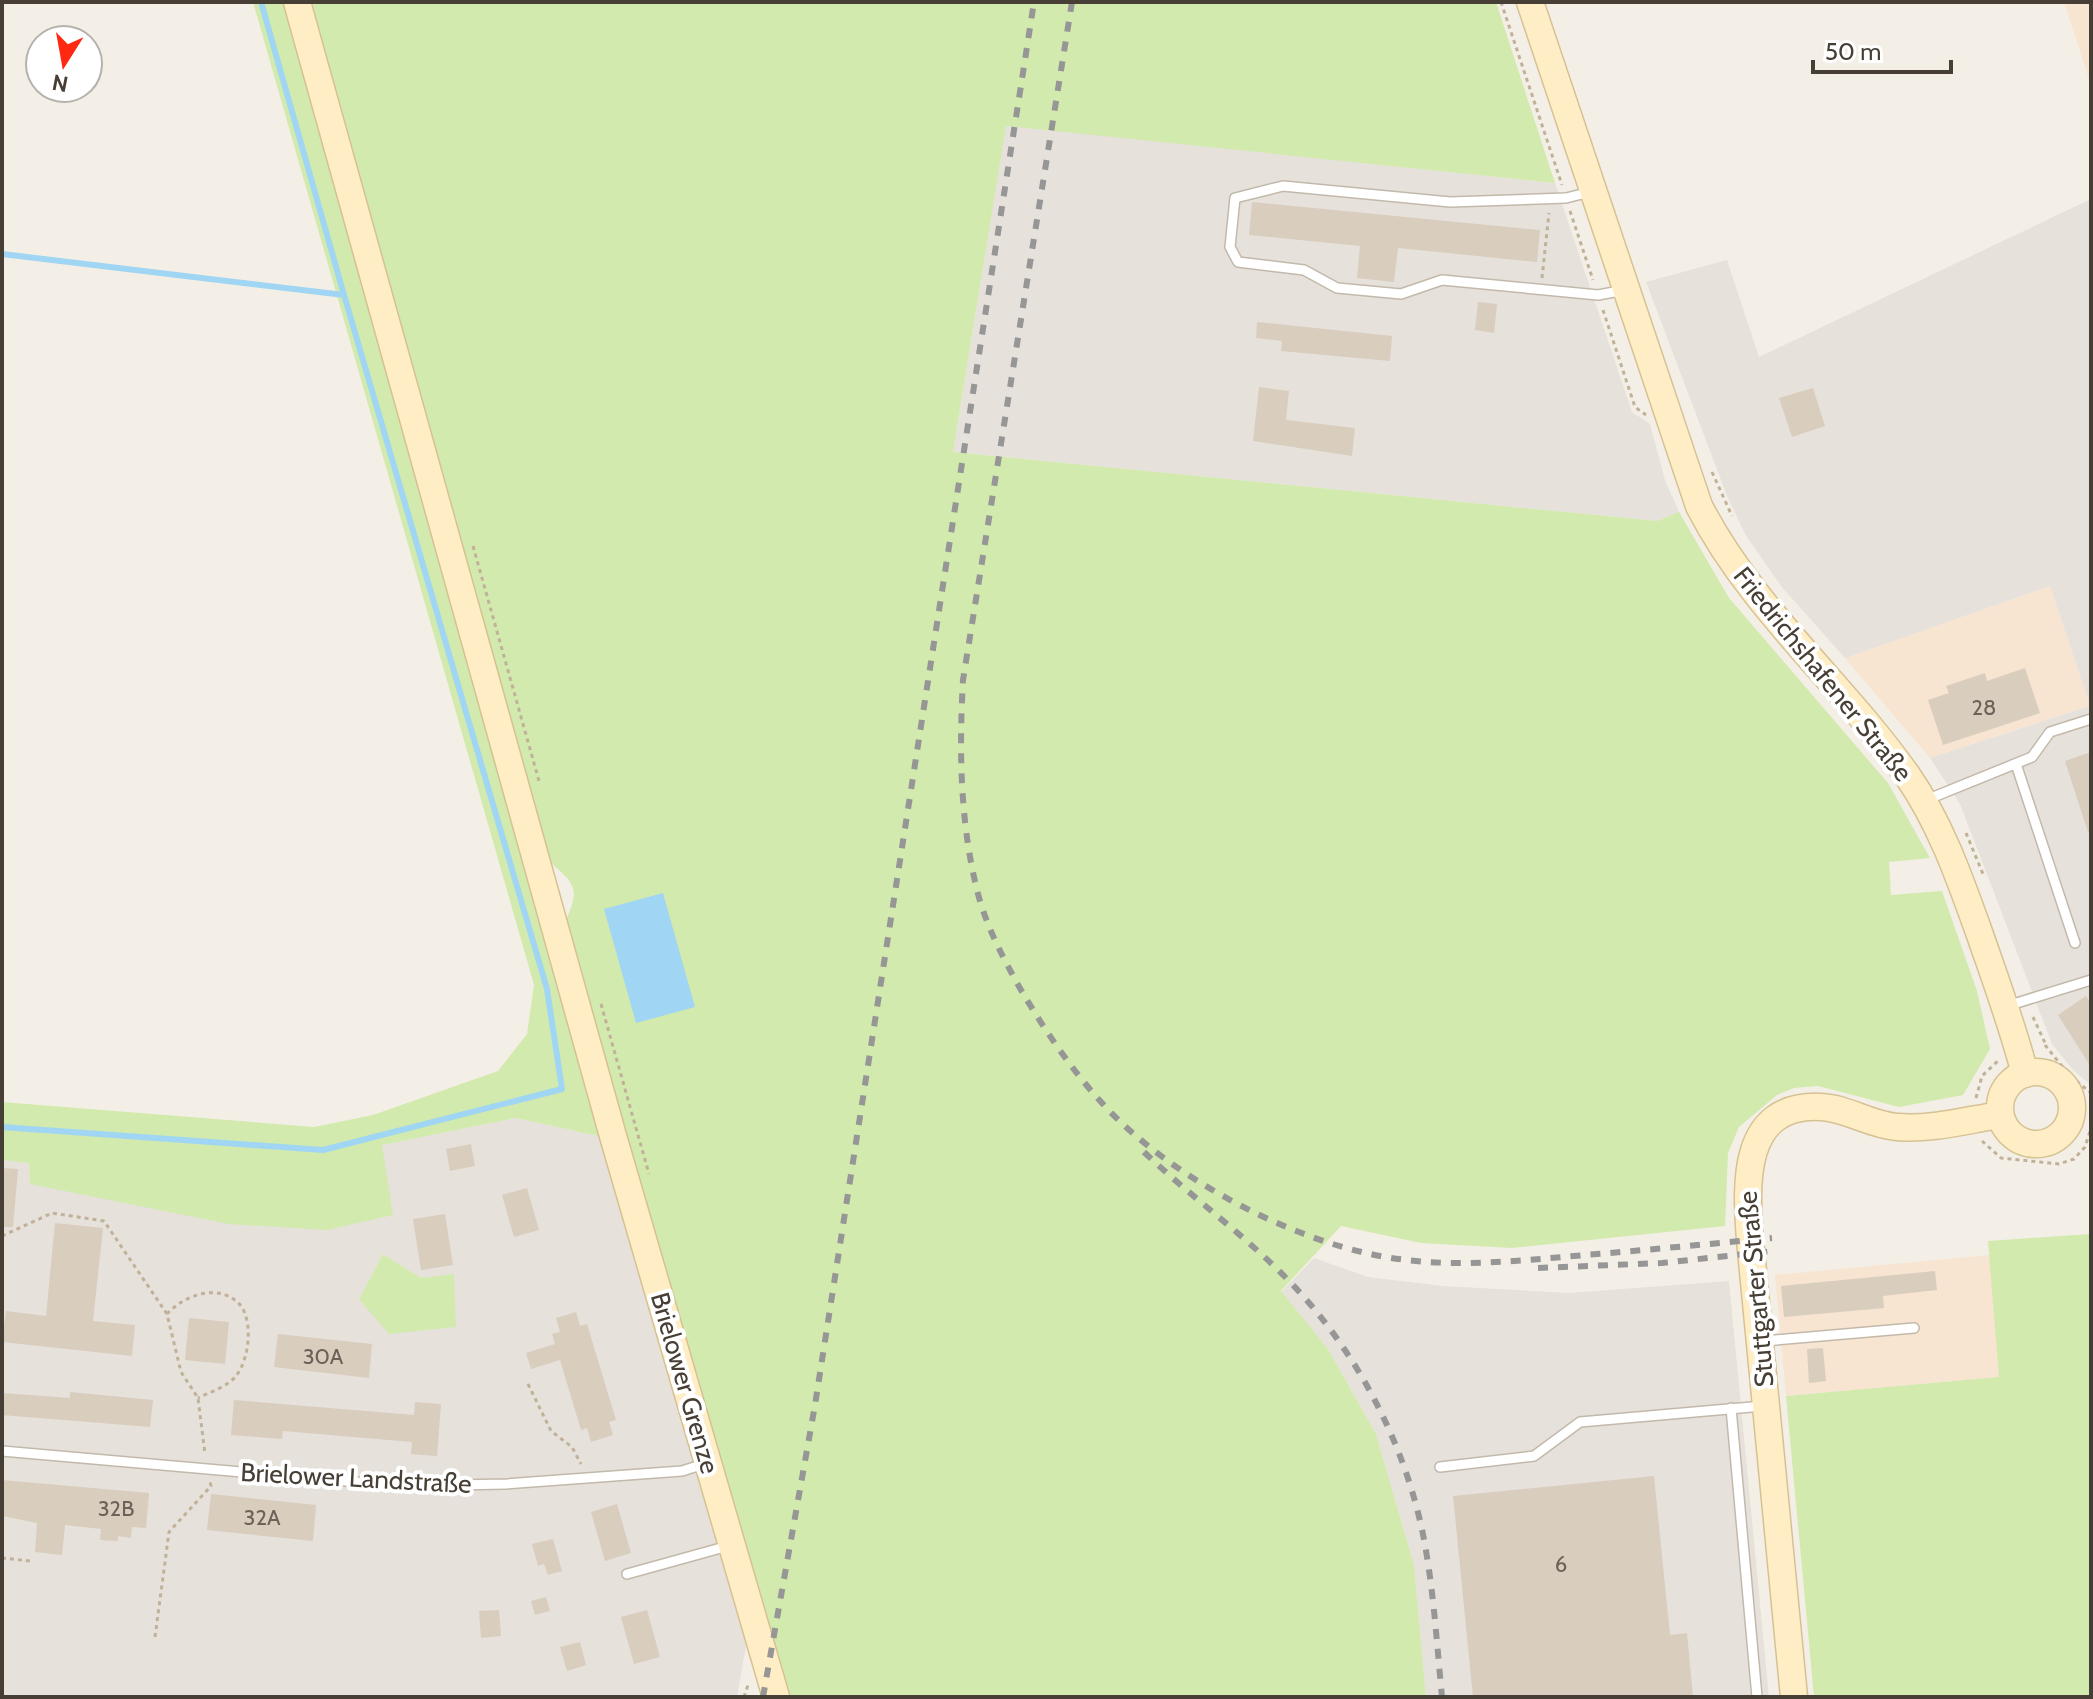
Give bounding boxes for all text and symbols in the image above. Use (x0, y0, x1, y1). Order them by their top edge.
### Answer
north arrow (24, 24, 104, 104)
scale bar (1813, 24, 1951, 74)
text: 50 m (1825, 37, 1881, 66)
text: N (50, 68, 70, 98)
street label: Friedrichshafener Straße (1727, 560, 1919, 788)
house number: 28 (1972, 694, 1996, 721)
street label: Stuttgarter Straße (1731, 1190, 1781, 1388)
street label: Brielower Grenze (644, 1289, 726, 1477)
house number: 30A (303, 1343, 344, 1370)
street label: Brielower Landstraße (240, 1456, 472, 1500)
house number: 32B (98, 1495, 134, 1522)
house number: 32A (244, 1504, 281, 1531)
house number: 6 (1555, 1551, 1567, 1578)

